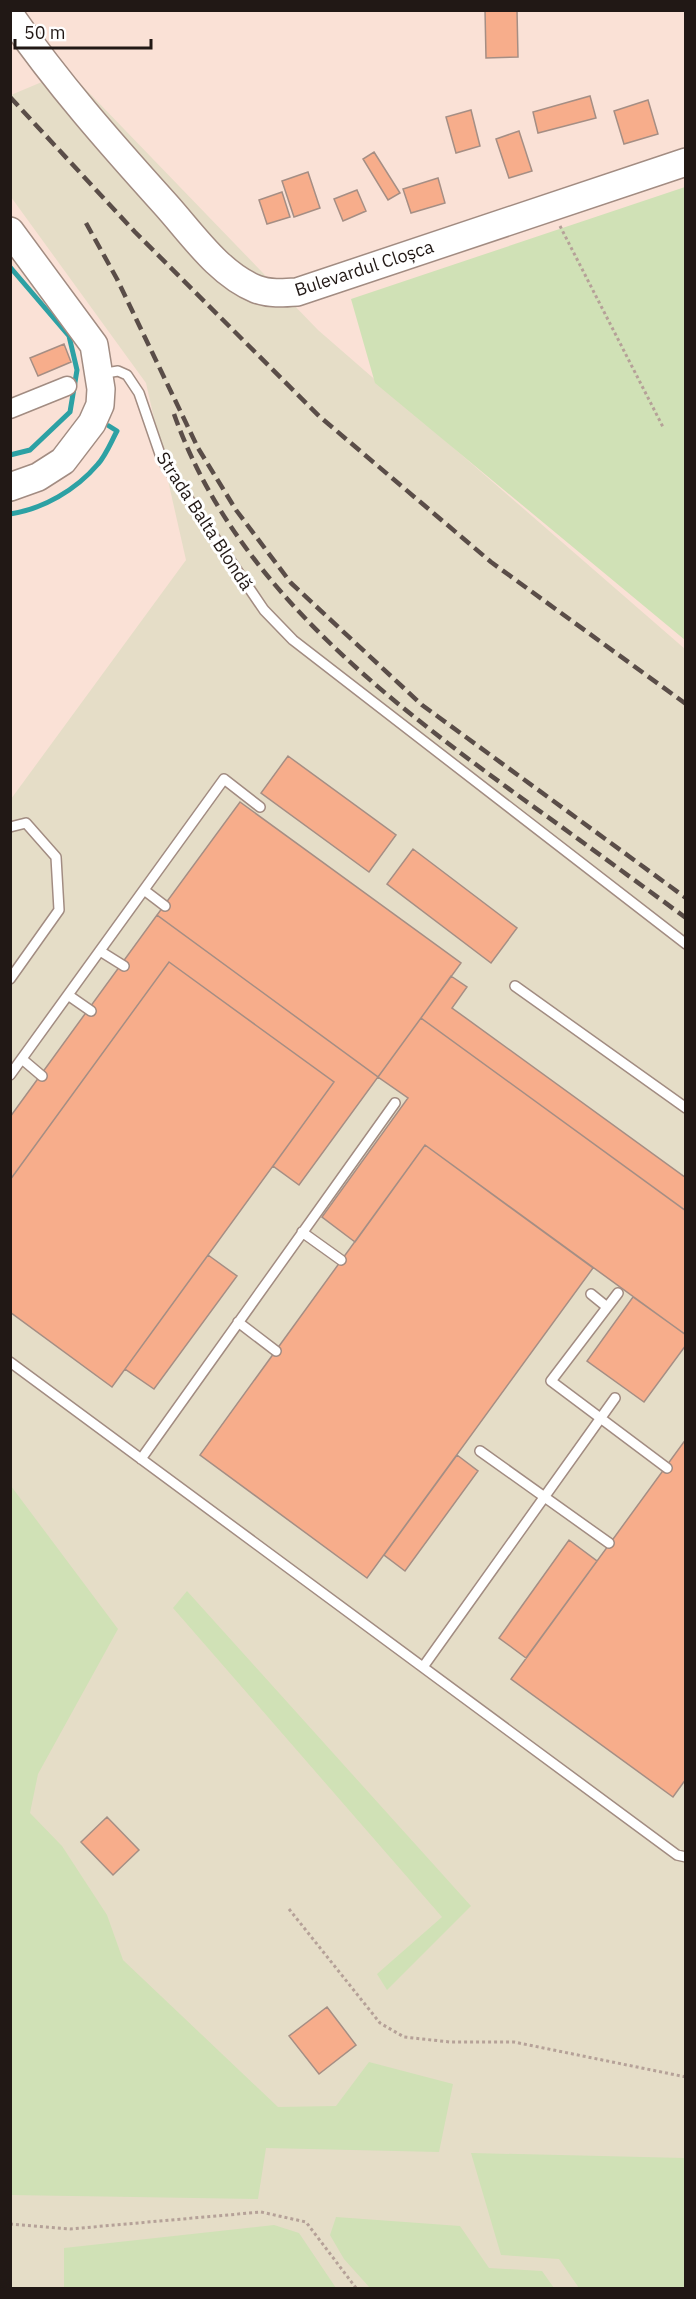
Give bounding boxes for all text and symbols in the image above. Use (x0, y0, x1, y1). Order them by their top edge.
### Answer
scale bar (15, 12, 152, 50)
text: 50 m (24, 21, 66, 44)
street label: Bulevardul Cloșca (292, 235, 437, 301)
street label: Strada Balta Blondă (152, 447, 259, 595)

